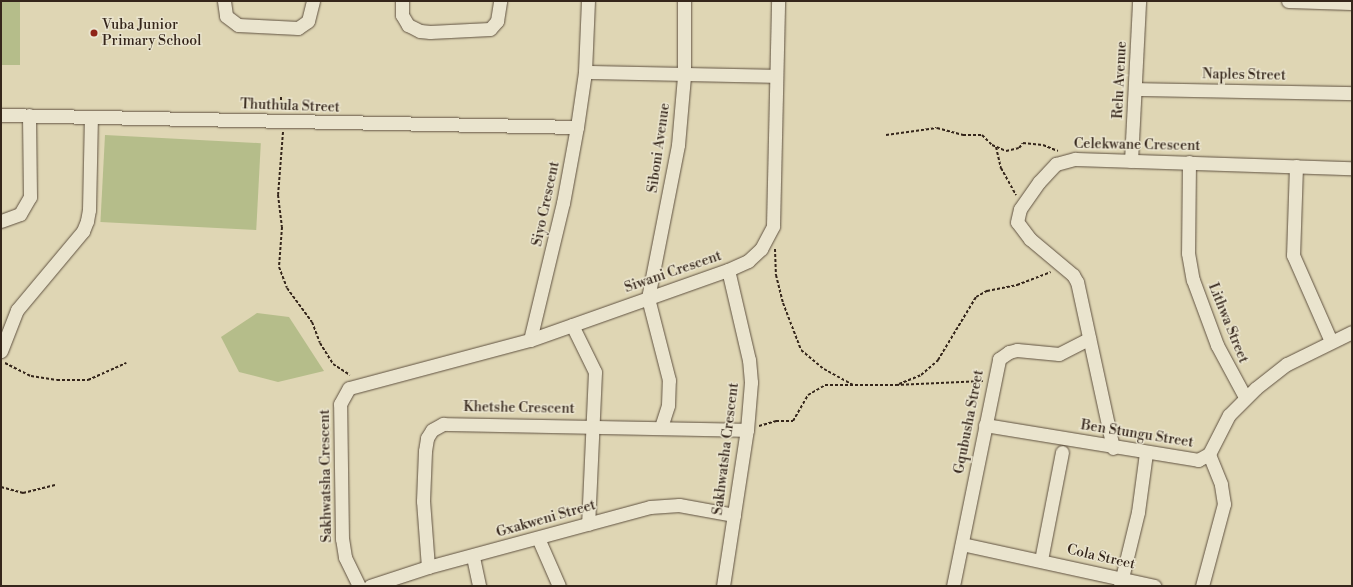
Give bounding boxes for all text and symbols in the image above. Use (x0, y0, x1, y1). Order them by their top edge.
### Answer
place label: Vuba Junior Primary School (102, 17, 201, 50)
marker: Vuba Junior Primary School (89, 28, 99, 38)
street label: Relu Avenue (1110, 41, 1130, 119)
street label: Naples Street (1202, 66, 1286, 84)
street label: Thuthula Street (240, 96, 340, 116)
street label: Siboni Avenue (644, 102, 674, 194)
street label: Celekwane Crescent (1074, 135, 1200, 155)
street label: Siyo Crescent (529, 160, 563, 248)
street label: Siwani Crescent (622, 248, 724, 296)
street label: Lithwa Street (1204, 281, 1252, 365)
street label: Gqubusha Street (951, 369, 987, 475)
street label: Sakhwatsha Crescent (710, 382, 742, 516)
street label: Khetshe Crescent (463, 399, 575, 417)
street label: Sakhwatsha Crescent (316, 409, 336, 543)
street label: Ben Stungu Street (1080, 417, 1194, 451)
street label: Gxakweni Street (494, 497, 598, 541)
street label: Cola Street (1065, 541, 1137, 573)

